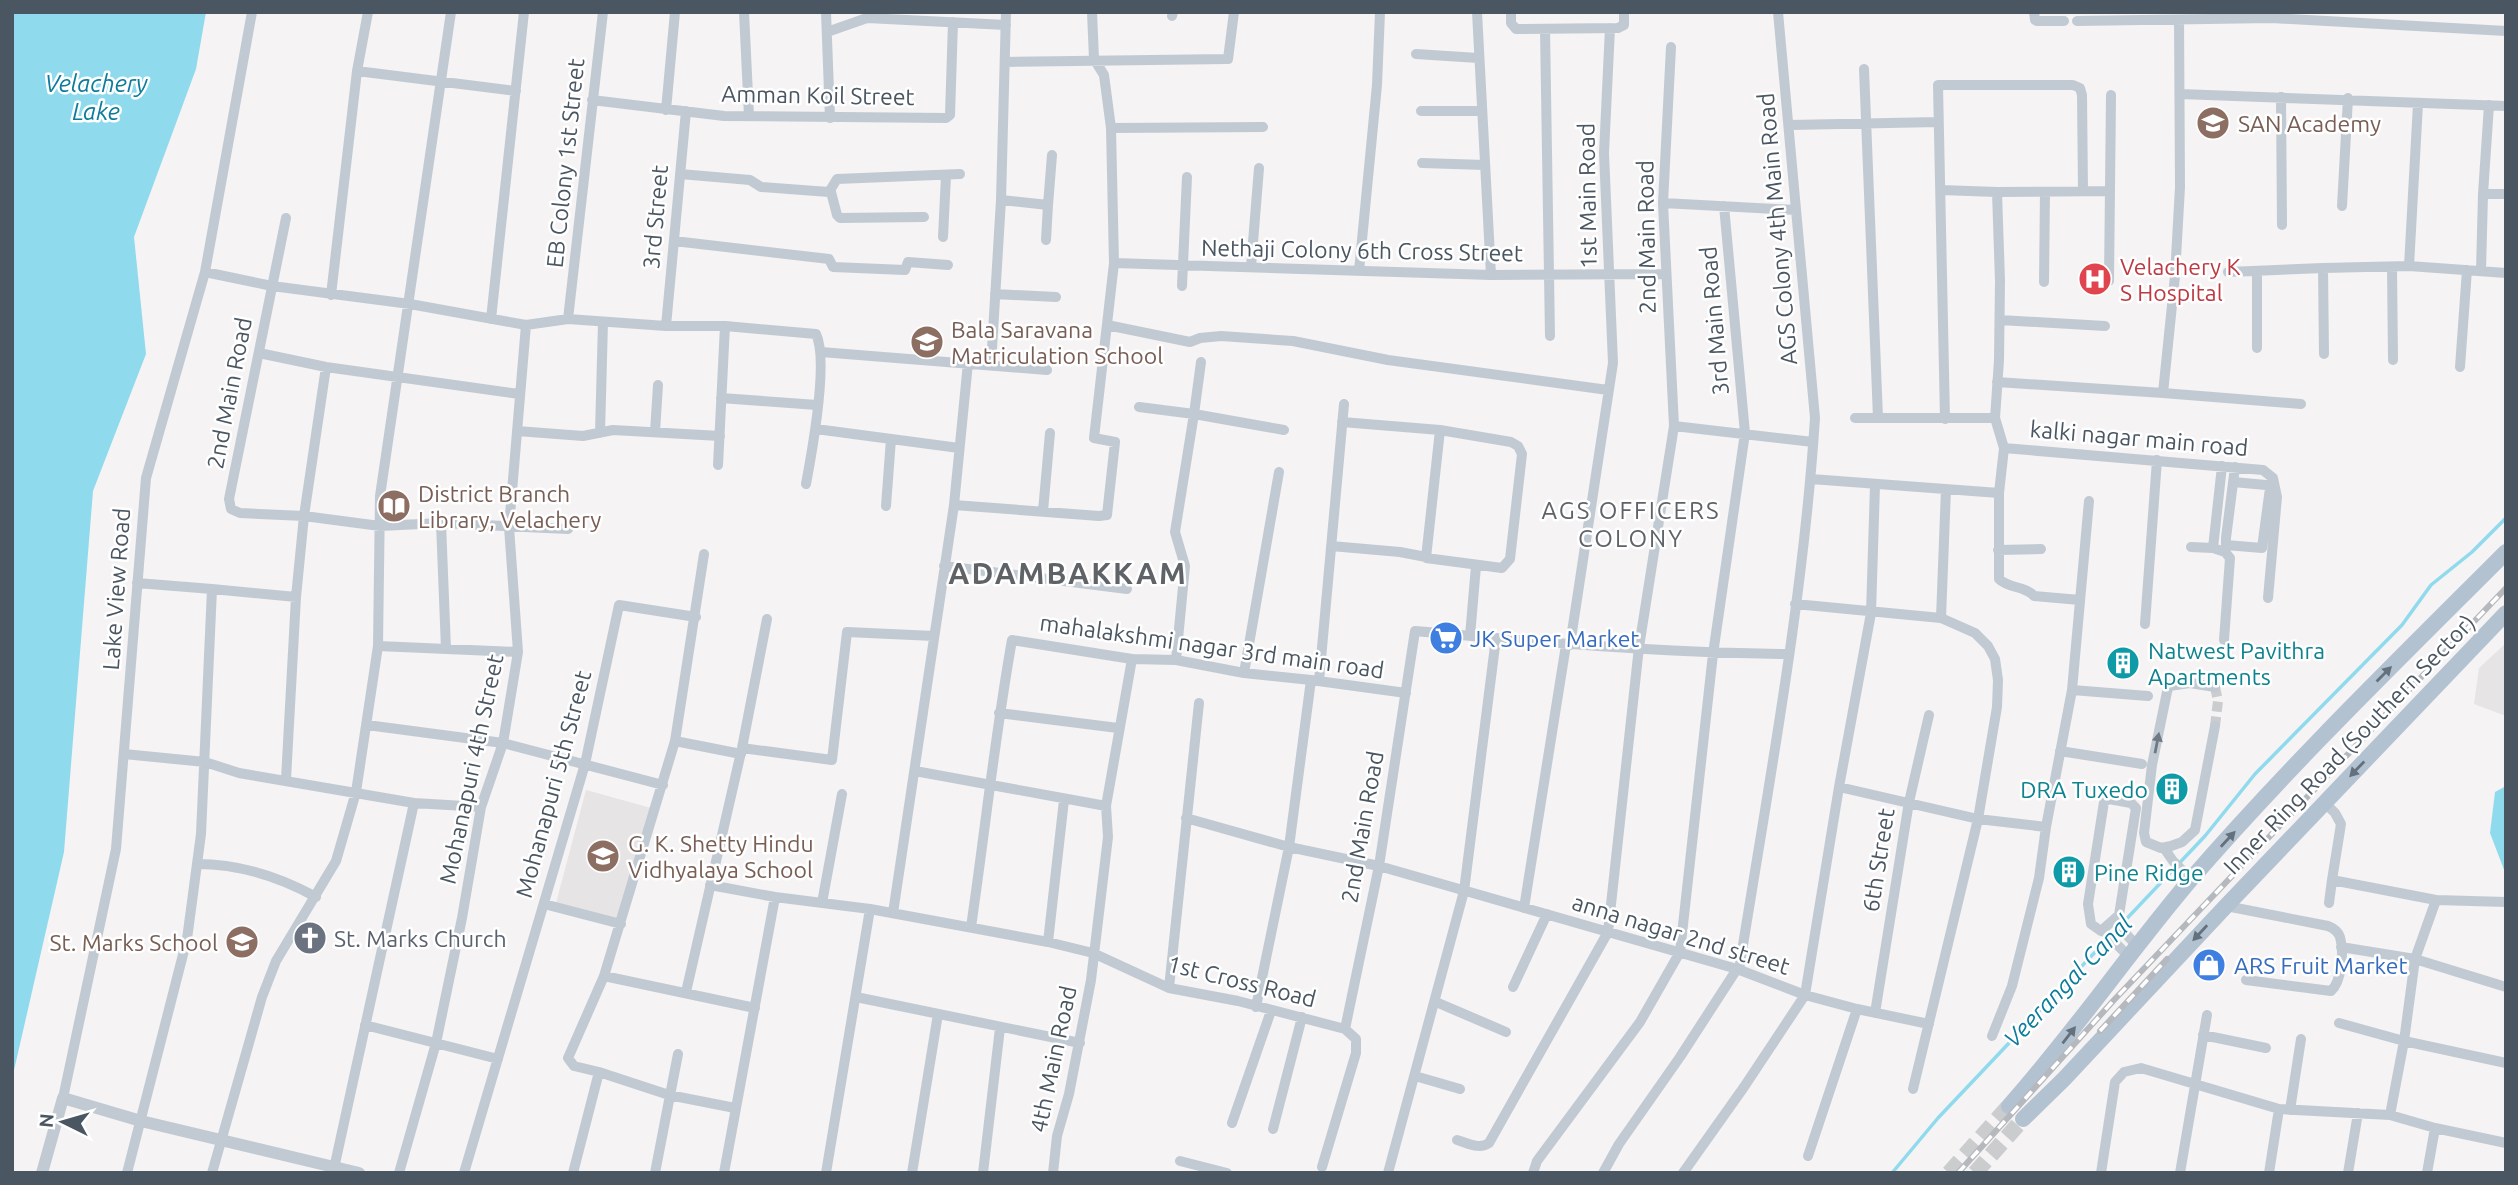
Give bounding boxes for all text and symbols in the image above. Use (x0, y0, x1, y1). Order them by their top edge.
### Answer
street label: EB Colony 1st Street (542, 57, 588, 269)
water label: Velachery Lake (45, 70, 148, 125)
street label: Amman Koil Street (721, 81, 915, 109)
street label: AGS Colony 4th Main Road (1753, 92, 1801, 366)
school or university icon: SAN Academy (2194, 104, 2232, 142)
place label: SAN Academy (2238, 111, 2381, 136)
street label: 1st Main Road (1573, 123, 1601, 269)
street label: 2nd Main Road (1632, 160, 1660, 314)
street label: 3rd Street (638, 164, 672, 270)
street label: Nethaji Colony 6th Cross Street (1201, 235, 1523, 265)
street label: 3rd Main Road (1695, 246, 1733, 396)
place label: Velachery K S Hospital (2120, 254, 2240, 305)
hospital icon: Velachery K S Hospital (2076, 260, 2114, 298)
street label: 2nd Main Road (202, 315, 256, 471)
place label: Bala Saravana Matriculation School (951, 317, 1163, 368)
school or university icon: Bala Saravana Matriculation School (908, 323, 946, 361)
street label: kalki nagar main road (2029, 416, 2249, 460)
place label: District Branch Library, Velachery (418, 481, 601, 532)
library icon: District Branch Library, Velachery (375, 487, 413, 525)
district label: AGS OFFICERS COLONY (1541, 497, 1721, 552)
street label: Lake View Road (98, 507, 134, 671)
district label: ADAMBAKKAM (948, 556, 1188, 590)
street label: mahalakshmi nagar 3rd main road (1038, 609, 1386, 683)
street label: Inner Ring Road (Southern Sector) (2218, 609, 2480, 879)
supermarket icon: JK Super Market (1427, 619, 1465, 657)
place label: JK Super Market (1470, 626, 1639, 651)
place label: Natwest Pavithra Apartments (2148, 638, 2325, 689)
building icon: Natwest Pavithra Apartments (2104, 644, 2142, 682)
street label: Mohanapuri 4th Street (434, 652, 508, 886)
one-way arrow (2376, 666, 2392, 682)
street label: Mohanapuri 5th Street (511, 668, 595, 900)
one-way arrow (2151, 732, 2162, 754)
street label: 2nd Main Road (1336, 749, 1388, 905)
one-way arrow (2350, 760, 2366, 777)
building icon: DRA Tuxedo (2153, 770, 2191, 808)
place label: DRA Tuxedo (2020, 777, 2148, 802)
street label: 6th Street (1857, 806, 1899, 914)
one-way arrow (2220, 830, 2236, 848)
place label: G. K. Shetty Hindu Vidhyalaya School (628, 831, 814, 882)
school or university icon: G. K. Shetty Hindu Vidhyalaya School (584, 837, 622, 875)
building icon: Pine Ridge (2050, 853, 2088, 891)
place label: Pine Ridge (2094, 860, 2204, 885)
street label: anna nagar 2nd street (1569, 889, 1793, 979)
water label: Veerangal Canal (1998, 909, 2138, 1052)
church icon: St. Marks Church (291, 919, 329, 957)
school or university icon: St. Marks School (223, 923, 261, 961)
one-way arrow (2192, 925, 2208, 942)
place label: St. Marks Church (334, 926, 507, 951)
place label: St. Marks School (50, 930, 218, 955)
shop icon: ARS Fruit Market (2190, 946, 2228, 984)
street label: 1st Cross Road (1165, 951, 1319, 1011)
place label: ARS Fruit Market (2234, 953, 2408, 978)
street label: 4th Main Road (1025, 983, 1081, 1135)
one-way arrow (2062, 1026, 2076, 1044)
north arrow (28, 1087, 98, 1157)
text: N (34, 1112, 58, 1129)

